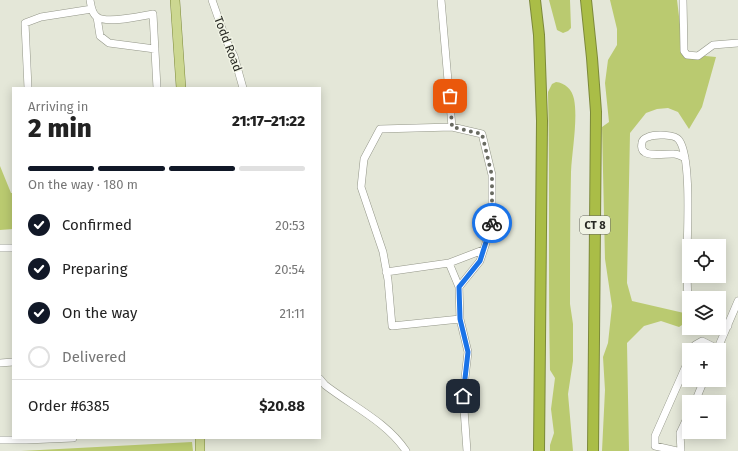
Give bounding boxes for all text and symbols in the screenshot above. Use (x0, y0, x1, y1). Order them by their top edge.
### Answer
street label: Todd Road (211, 15, 245, 73)
pin (433, 79, 467, 113)
icon: bag (439, 85, 461, 107)
text: Arriving in (28, 99, 88, 114)
text: 21:17–21:22 (232, 112, 305, 130)
text: 2 min (28, 113, 92, 144)
text: On the way · 180 m (28, 177, 138, 192)
courier (472, 203, 512, 243)
icon: bike (481, 212, 503, 234)
icon: check (28, 214, 50, 236)
text: Confirmed (62, 216, 132, 234)
road number: CT 8 (580, 216, 610, 234)
text: 20:53 (275, 218, 305, 233)
map controls (682, 239, 726, 439)
button: locate (682, 239, 726, 283)
icon: check (28, 258, 50, 280)
text: Preparing (62, 260, 127, 278)
text: 20:54 (275, 262, 305, 277)
button: layers (682, 291, 726, 335)
icon: check (28, 302, 50, 324)
text: On the way (62, 304, 137, 322)
text: 21:11 (280, 306, 305, 321)
button: + (682, 343, 726, 387)
text: Delivered (62, 348, 126, 366)
pin (446, 379, 480, 413)
icon: home (452, 385, 474, 407)
button: − (682, 395, 726, 439)
text: Order #6385 (28, 397, 110, 415)
text: $20.88 (259, 397, 305, 415)

